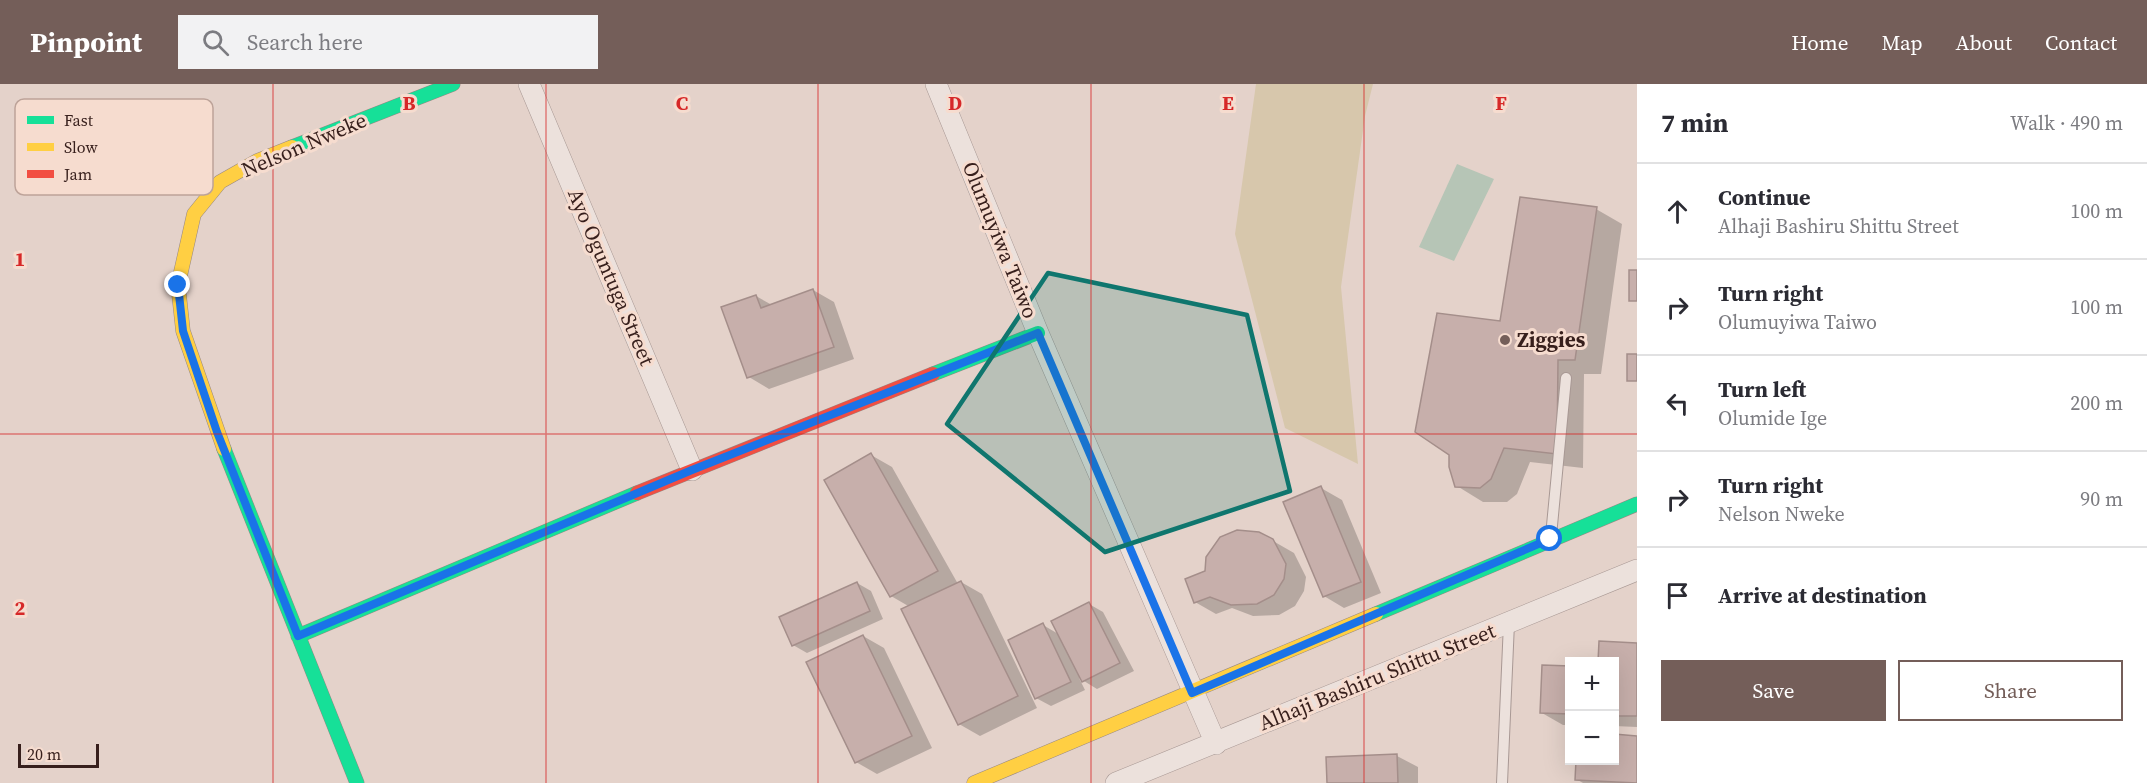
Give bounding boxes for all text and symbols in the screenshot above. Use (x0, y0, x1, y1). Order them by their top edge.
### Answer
search box (178, 15, 598, 69)
text: Pinpoint (30, 23, 142, 61)
icon: search (199, 26, 232, 59)
text: Search here (247, 27, 363, 57)
text: Home (1791, 28, 1849, 57)
text: Map (1882, 28, 1923, 57)
text: About (1956, 28, 2012, 57)
text: Contact (2045, 28, 2117, 57)
text: B (402, 89, 416, 117)
text: C (676, 89, 688, 117)
text: D (948, 89, 962, 117)
text: E (1222, 89, 1234, 117)
text: F (1495, 89, 1507, 117)
legend (15, 99, 213, 195)
street label: Nelson Nweke (237, 105, 371, 184)
text: 7 min (1661, 105, 1728, 141)
text: Fast (64, 109, 94, 131)
text: Walk · 490 m (2010, 109, 2123, 137)
text: Slow (64, 136, 99, 158)
street label: Olumuyiwa Taiwo (956, 157, 1045, 323)
text: Jam (63, 163, 92, 185)
text: Continue (1718, 182, 1811, 212)
street label: Ayo Oguntuga Street (561, 184, 662, 370)
icon: ahead (1661, 195, 1694, 228)
text: 100 m (2070, 197, 2123, 225)
text: Alhaji Bashiru Shittu Street (1718, 212, 1959, 240)
text: 1 (15, 245, 25, 273)
route end (164, 271, 190, 297)
text: Turn right (1718, 278, 1823, 308)
icon: right (1661, 291, 1694, 324)
text: 100 m (2070, 293, 2123, 321)
text: Olumuyiwa Taiwo (1718, 308, 1877, 336)
place label: Ziggies (1517, 325, 1586, 354)
marker: Ziggies (1498, 333, 1512, 347)
text: Turn left (1718, 374, 1806, 404)
icon: left (1661, 387, 1694, 420)
text: 200 m (2070, 389, 2123, 417)
text: Olumide Ige (1718, 404, 1827, 432)
text: Turn right (1718, 470, 1823, 500)
icon: right (1661, 483, 1694, 516)
text: 90 m (2080, 485, 2123, 513)
text: Nelson Nweke (1718, 500, 1845, 528)
route start (1536, 525, 1562, 551)
icon: arrive (1661, 579, 1694, 612)
text: Arrive at destination (1718, 580, 1927, 610)
text: 2 (15, 594, 26, 622)
street label: Alhaji Bashiru Shittu Street (1254, 616, 1500, 737)
map controls (1565, 657, 1619, 765)
button: + (1565, 657, 1619, 711)
button: Save (1661, 660, 1886, 721)
button: Share (1898, 660, 2123, 721)
button: − (1565, 711, 1619, 765)
scale bar (18, 741, 99, 768)
text: 20 m (27, 743, 61, 765)

